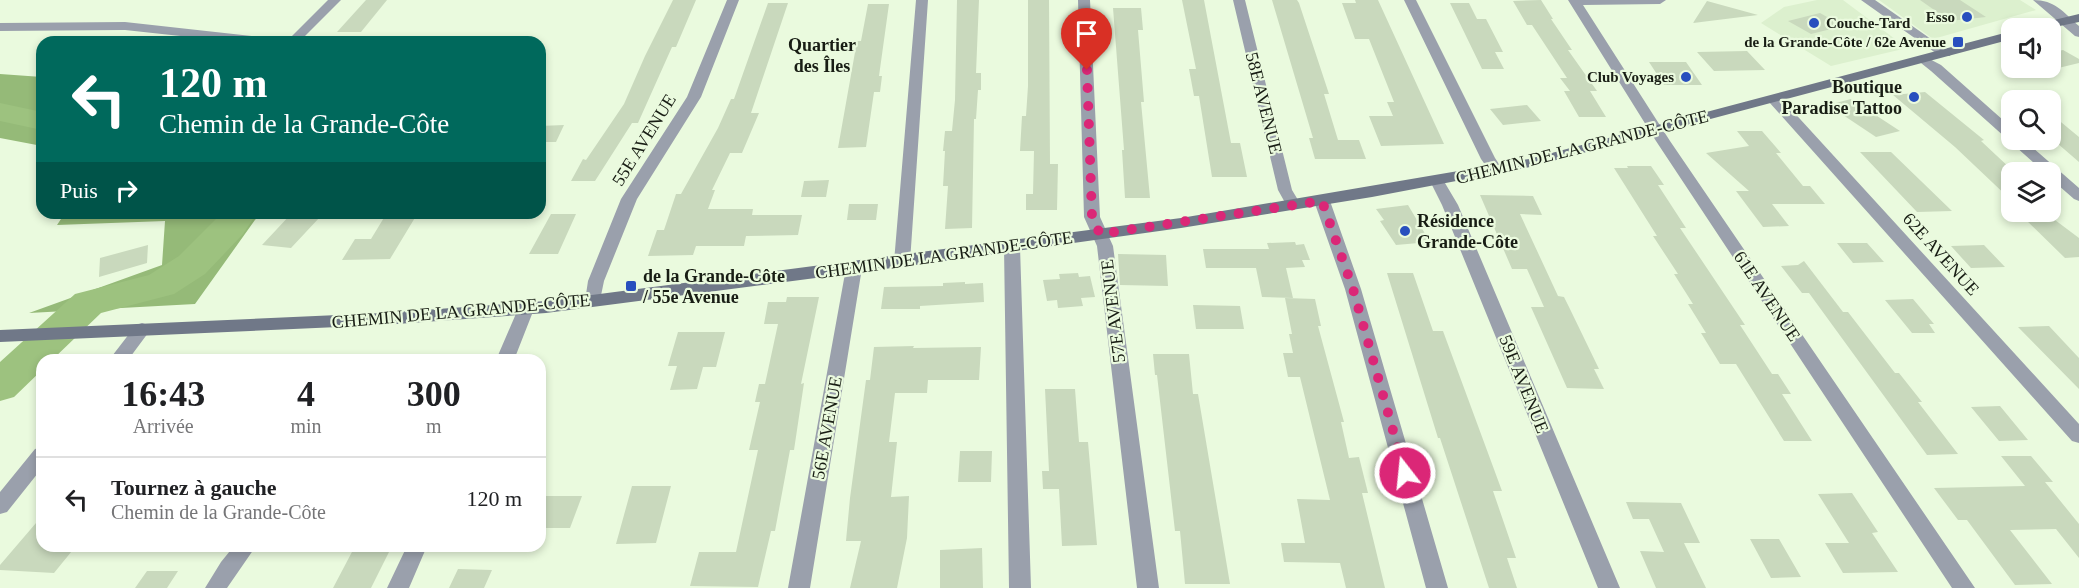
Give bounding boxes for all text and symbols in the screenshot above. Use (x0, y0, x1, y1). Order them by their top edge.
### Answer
pin (1061, 8, 1112, 70)
place label: Esso (1926, 9, 1955, 25)
marker: Esso (1960, 10, 1974, 24)
place label: Couche-Tard (1826, 15, 1911, 31)
marker: Couche-Tard (1807, 16, 1821, 30)
icon: arrive (1070, 17, 1103, 50)
map controls (2001, 18, 2061, 222)
button: sound (2001, 18, 2061, 78)
place label: de la Grande-Côte / 62e Avenue (1744, 34, 1946, 50)
district label: Quartier des Îles (788, 35, 856, 76)
marker: de la Grande-Côte / 62e Avenue (1951, 35, 1965, 49)
street label: 58E AVENUE (1242, 50, 1286, 156)
icon: left (60, 60, 138, 138)
text: 120 m (159, 60, 268, 106)
place label: Club Voyages (1587, 69, 1674, 85)
marker: Club Voyages (1679, 70, 1693, 84)
place label: Boutique Paradise Tattoo (1781, 77, 1902, 118)
marker: Boutique Paradise Tattoo (1907, 90, 1921, 104)
button: search (2001, 90, 2061, 150)
street label: 55E AVENUE (608, 91, 680, 189)
street label: CHEMIN DE LA GRANDE-CÔTE (1453, 105, 1710, 188)
text: Chemin de la Grande-Côte (159, 109, 449, 139)
button: layers (2001, 162, 2061, 222)
icon: right (110, 174, 143, 207)
text: Puis (60, 178, 98, 203)
street label: 62E AVENUE (1899, 209, 1983, 299)
place label: Résidence Grande-Côte (1417, 211, 1518, 252)
marker: Résidence Grande-Côte (1398, 224, 1412, 238)
street label: CHEMIN DE LA GRANDE-CÔTE (814, 226, 1074, 283)
street label: 61E AVENUE (1730, 247, 1804, 345)
street label: 57E AVENUE (1097, 258, 1129, 364)
place label: de la Grande-Côte / 55e Avenue (642, 266, 785, 307)
marker: de la Grande-Côte / 55e Avenue (624, 279, 638, 293)
street label: CHEMIN DE LA GRANDE-CÔTE (331, 289, 591, 332)
street label: 59E AVENUE (1495, 332, 1553, 436)
text: 16:43 (121, 374, 205, 414)
text: 4 (297, 374, 315, 414)
text: 300 (407, 374, 461, 414)
street label: 56E AVENUE (808, 375, 846, 481)
text: Arrivée (133, 415, 194, 437)
text: min (290, 415, 322, 437)
text: m (426, 415, 442, 437)
position arrow (1373, 441, 1437, 505)
text: Tournez à gauche (111, 475, 276, 500)
icon: left (60, 483, 93, 516)
text: 120 m (466, 486, 522, 511)
text: Chemin de la Grande-Côte (111, 501, 326, 523)

